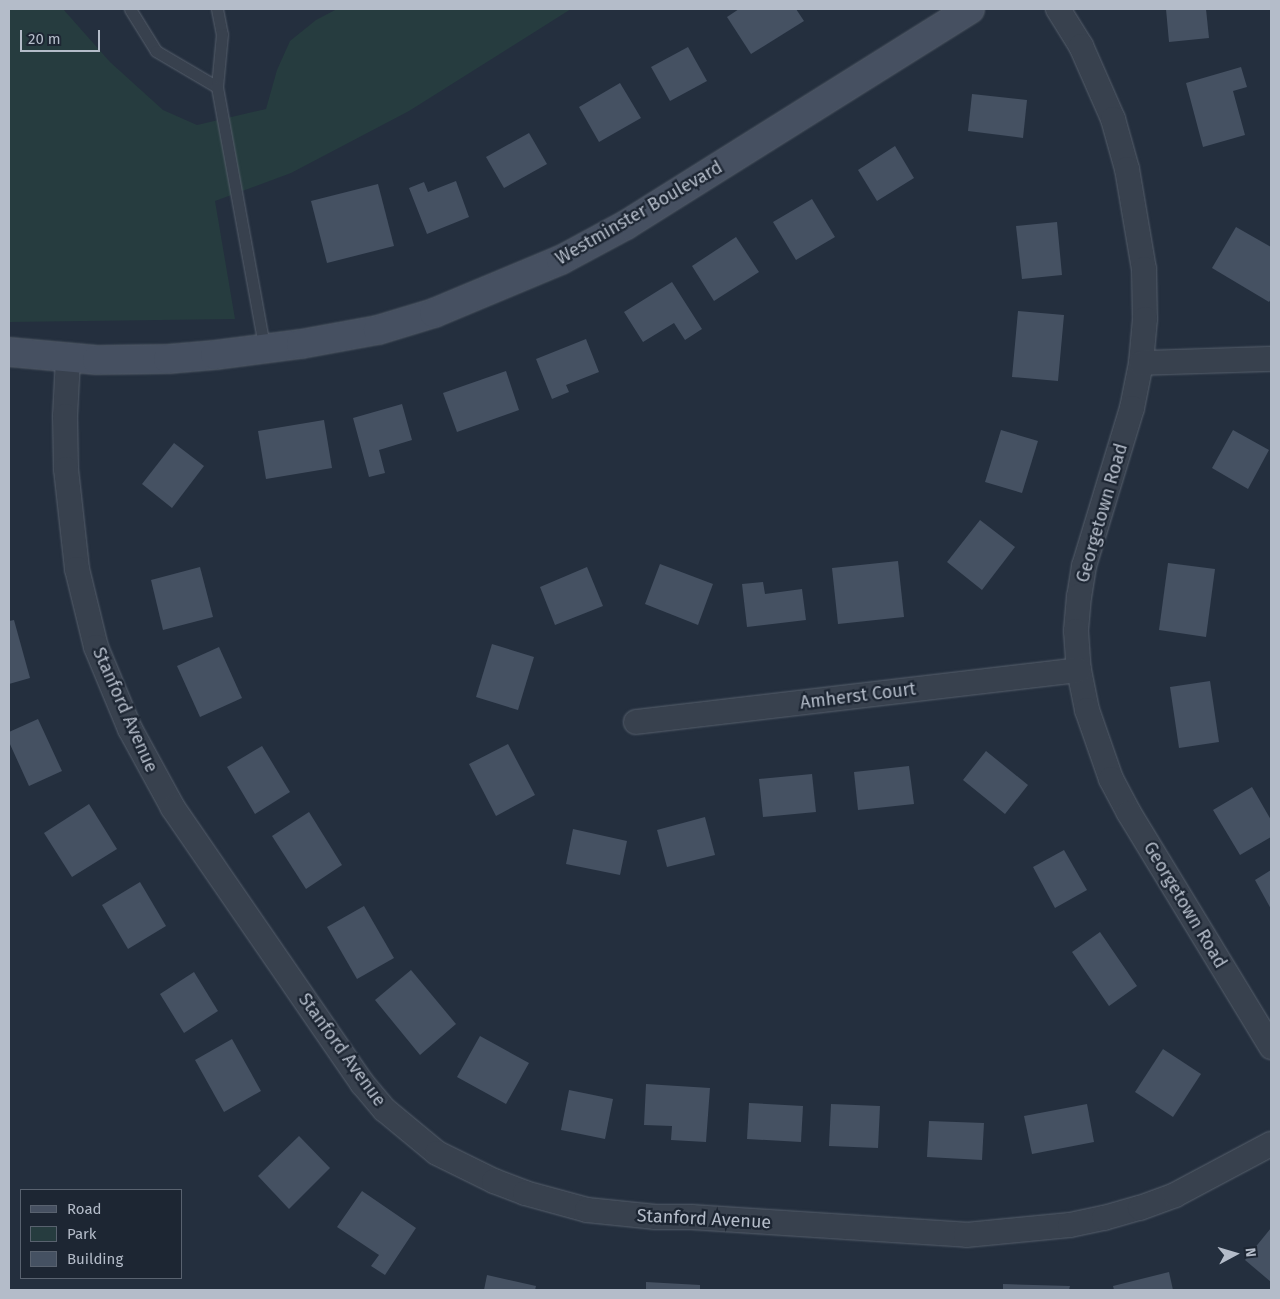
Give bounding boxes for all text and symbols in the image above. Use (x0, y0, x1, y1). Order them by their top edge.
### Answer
scale bar (22, 20, 102, 52)
text: 20 m (28, 30, 61, 48)
street label: Westminster Boulevard (552, 156, 726, 270)
street label: Georgetown Road (1072, 441, 1132, 585)
street label: Stanford Avenue (88, 644, 162, 776)
street label: Amherst Court (799, 678, 917, 714)
street label: Georgetown Road (1139, 838, 1231, 972)
street label: Stanford Avenue (294, 989, 390, 1111)
legend (20, 1189, 182, 1279)
text: Road (67, 1200, 102, 1218)
street label: Stanford Avenue (636, 1205, 772, 1233)
text: Park (67, 1225, 97, 1243)
north arrow (1210, 1229, 1260, 1279)
text: N (1241, 1247, 1259, 1258)
text: Building (67, 1250, 123, 1268)

